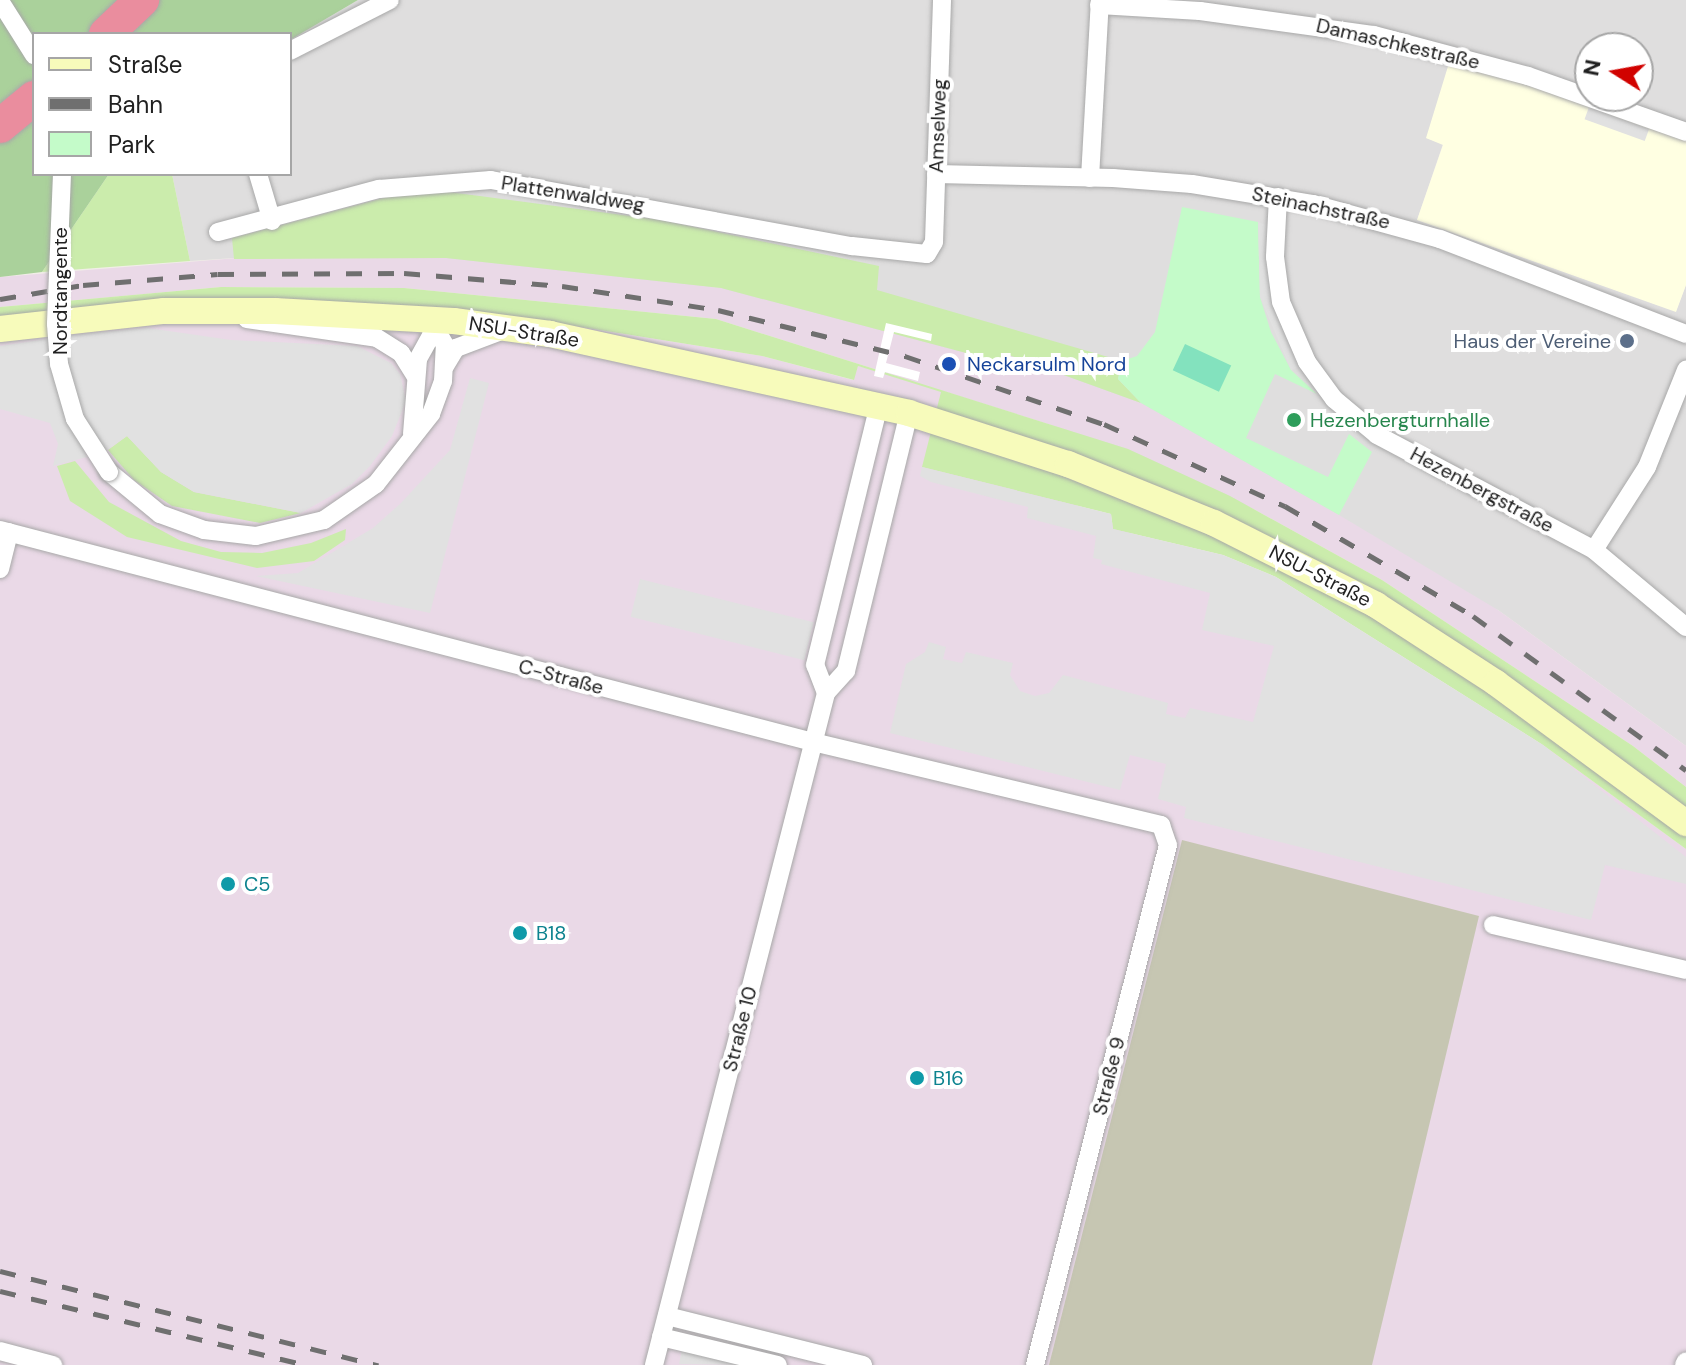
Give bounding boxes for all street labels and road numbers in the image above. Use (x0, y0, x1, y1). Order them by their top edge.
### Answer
street label: Damaschkestraße (1314, 14, 1482, 74)
street label: Amselweg (924, 78, 952, 174)
street label: Plattenwaldweg (500, 171, 646, 217)
street label: Steinachstraße (1250, 182, 1392, 234)
street label: Nordtangente (48, 227, 72, 355)
street label: NSU-Straße (467, 311, 581, 353)
street label: Hezenbergstraße (1406, 442, 1558, 538)
street label: NSU-Straße (1265, 540, 1375, 612)
street label: C-Straße (516, 654, 606, 700)
street label: Straße 10 (718, 984, 762, 1074)
street label: Straße 9 (1088, 1034, 1130, 1118)

